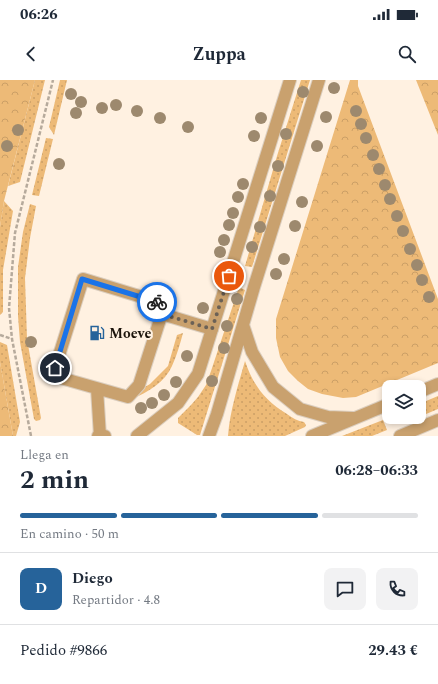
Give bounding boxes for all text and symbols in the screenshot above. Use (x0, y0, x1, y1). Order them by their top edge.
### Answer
text: 06:26 (20, 3, 58, 26)
text: Zuppa (192, 41, 246, 68)
icon: back (20, 43, 42, 65)
icon: search (396, 43, 418, 65)
pin (212, 259, 246, 293)
icon: bag (218, 265, 240, 287)
courier (137, 282, 177, 322)
icon: bike (146, 291, 168, 313)
place label: Moeve (109, 323, 151, 344)
fuel station icon: Moeve (88, 324, 106, 342)
pin (38, 351, 72, 385)
icon: home (44, 357, 66, 379)
map controls (382, 380, 426, 424)
button: layers (382, 380, 426, 424)
text: Llega en (20, 445, 69, 465)
text: 06:28–06:33 (335, 459, 418, 482)
text: 2 min (20, 460, 89, 500)
text: En camino · 50 m (20, 524, 119, 544)
text: Diego (72, 567, 113, 590)
button: chat (324, 568, 366, 610)
button: phone (376, 568, 418, 610)
text: D (35, 577, 47, 600)
text: Repartidor · 4.8 (72, 590, 160, 610)
text: Pedido #9866 (20, 639, 107, 662)
text: 29.43 € (368, 639, 418, 662)

